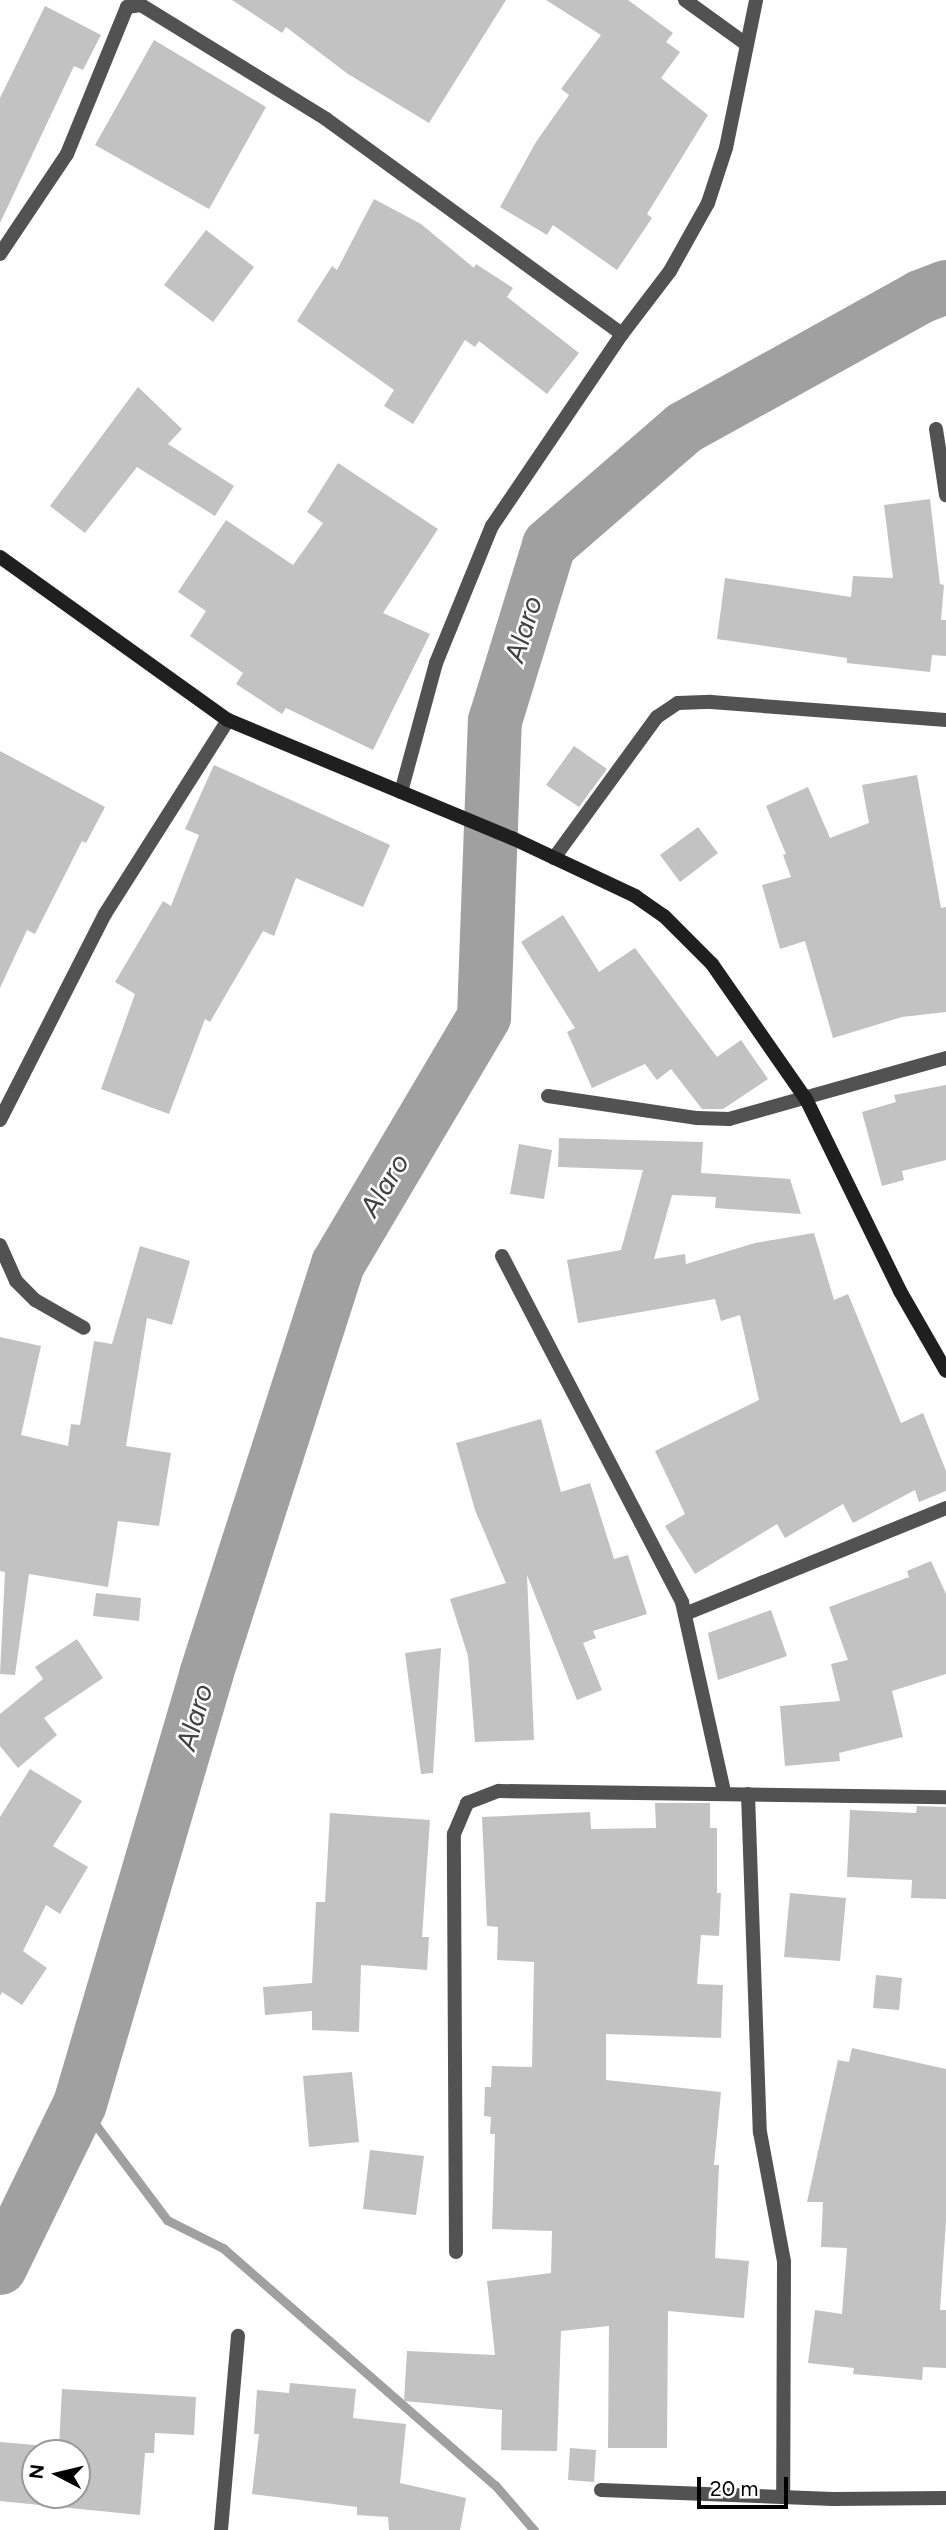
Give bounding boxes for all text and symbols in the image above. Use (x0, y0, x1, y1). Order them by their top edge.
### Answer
water label: Alaro (497, 592, 549, 666)
water label: Alaro (352, 1147, 416, 1223)
water label: Alaro (169, 1680, 219, 1754)
north arrow (21, 2439, 91, 2509)
text: N (24, 2463, 49, 2480)
scale bar (701, 2464, 792, 2508)
text: 20 m (710, 2476, 758, 2501)

